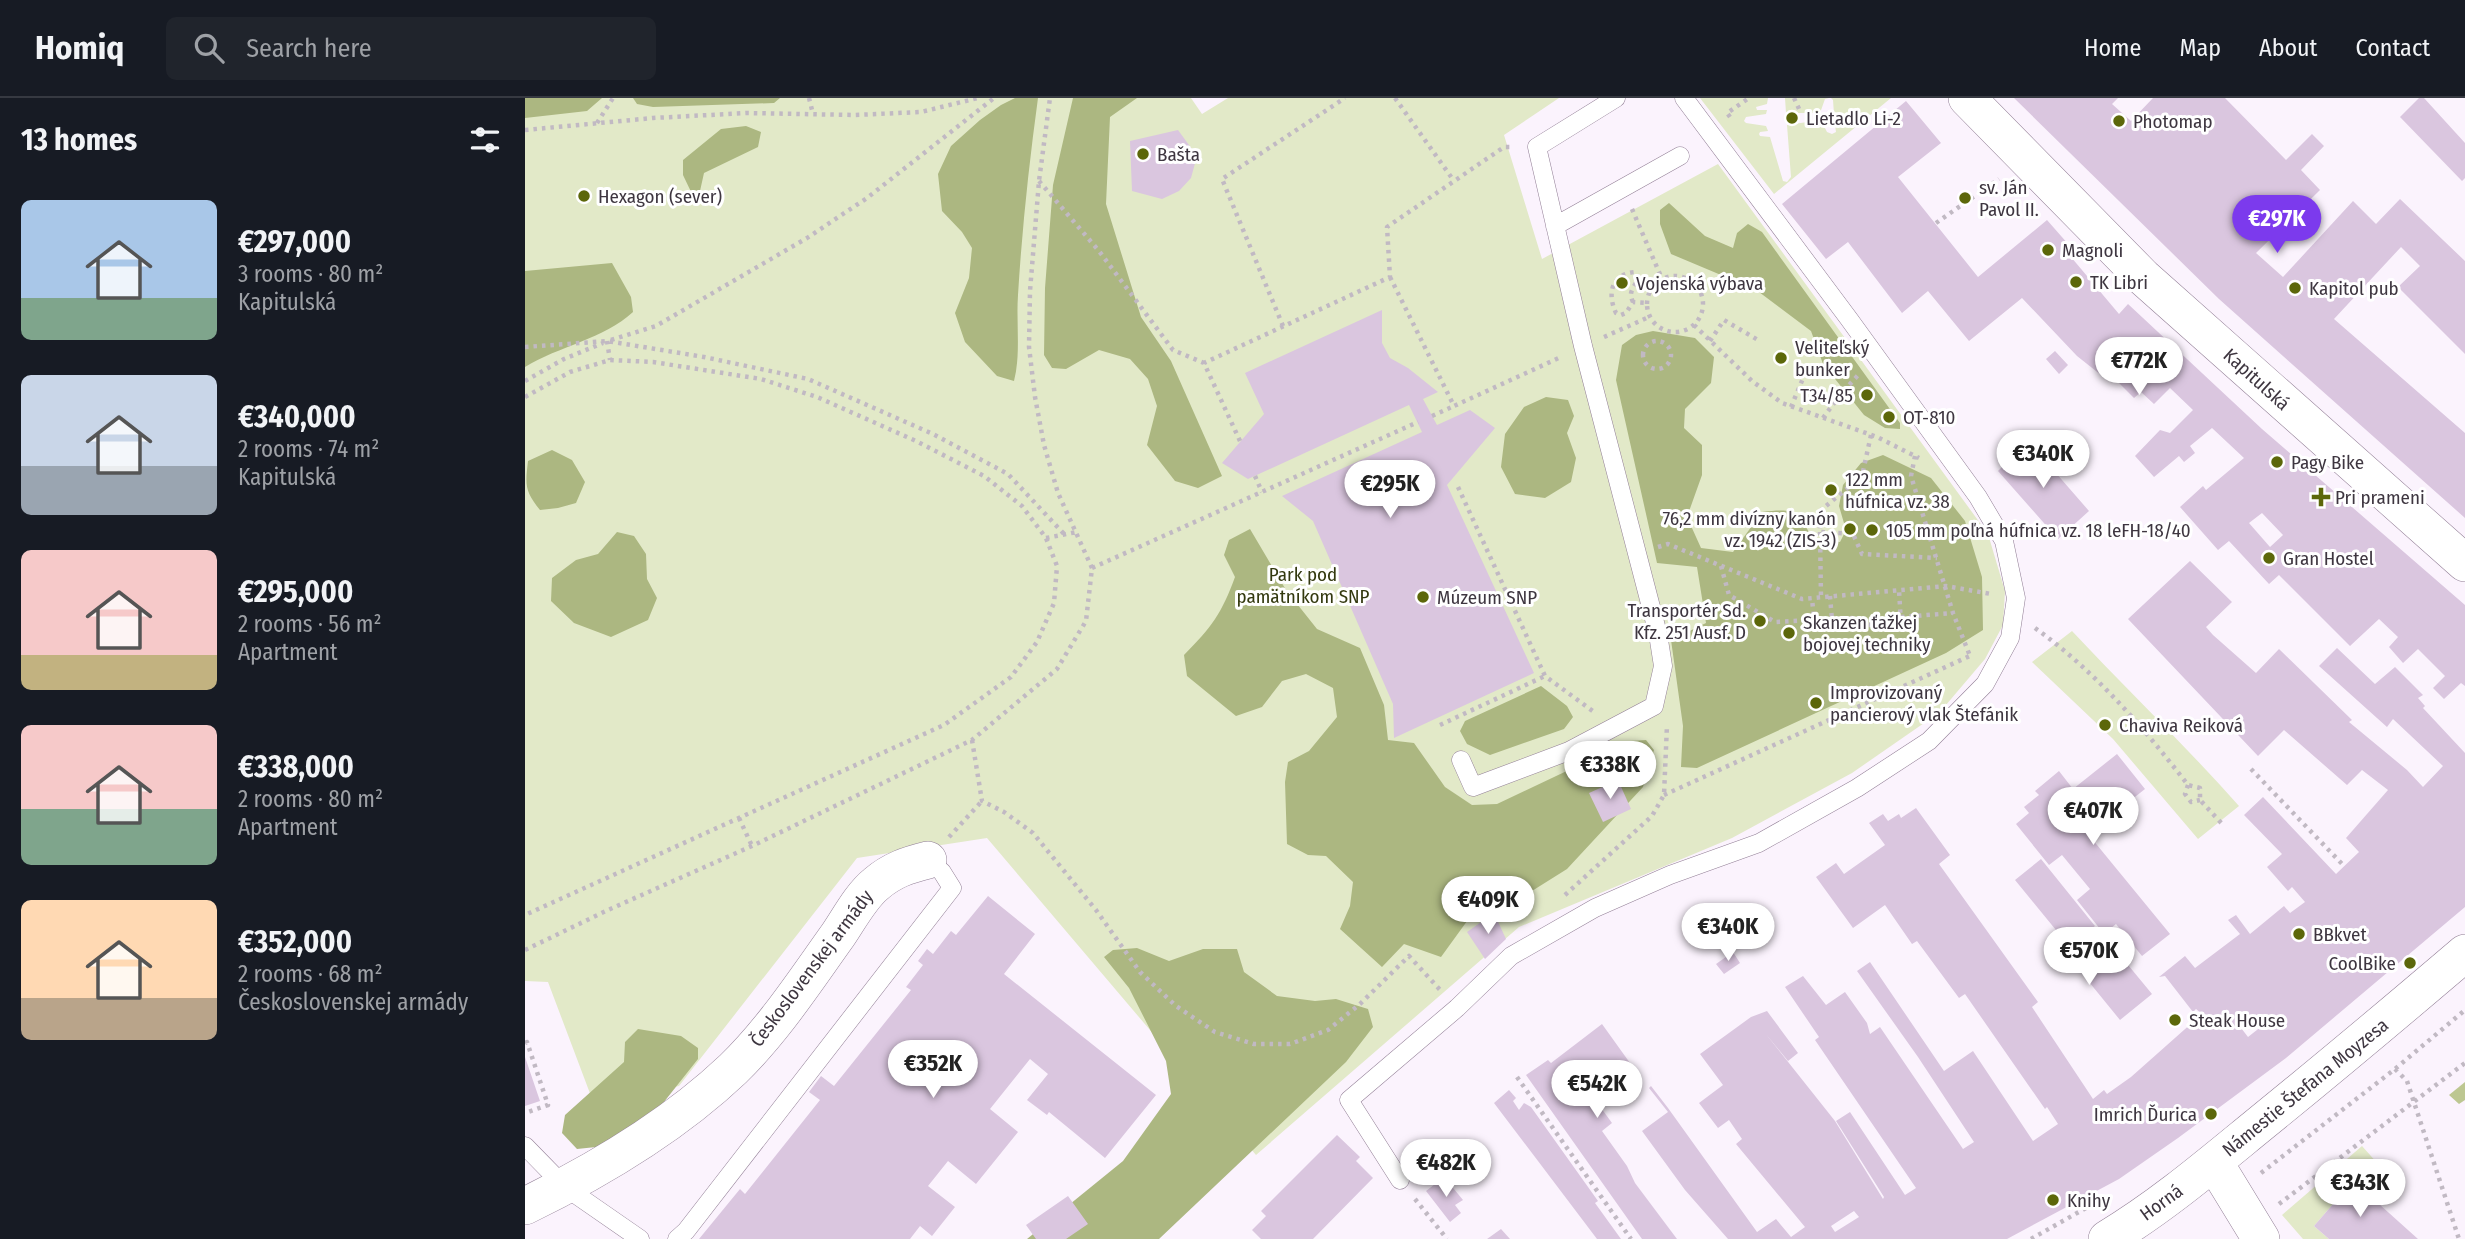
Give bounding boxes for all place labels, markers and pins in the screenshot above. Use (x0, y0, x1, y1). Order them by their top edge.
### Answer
place label: Lietadlo Li-2 (1806, 107, 1901, 130)
marker: Lietadlo Li-2 (1784, 110, 1800, 126)
place label: Photomap (2133, 110, 2213, 133)
marker: Photomap (2111, 113, 2127, 129)
place label: Bašta (1157, 143, 1200, 166)
marker: Bašta (1135, 146, 1151, 162)
place label: sv. Ján Pavol II. (1979, 176, 2039, 221)
place label: Hexagon (sever) (598, 185, 722, 208)
marker: Hexagon (sever) (576, 188, 592, 204)
marker: sv. Ján Pavol II. (1957, 190, 1973, 206)
pin: €297K (2228, 195, 2326, 255)
place label: Magnoli (2062, 239, 2123, 262)
marker: Magnoli (2040, 242, 2056, 258)
place label: TK Libri (2090, 271, 2148, 294)
place label: Vojenská výbava (1636, 272, 1763, 295)
marker: TK Libri (2068, 274, 2084, 290)
marker: Vojenská výbava (1614, 275, 1630, 291)
place label: Kapitol pub (2309, 277, 2399, 300)
marker: Kapitol pub (2287, 280, 2303, 296)
place label: Veliteľský bunker (1795, 336, 1870, 381)
pin: €772K (2090, 338, 2188, 397)
marker: Veliteľský bunker (1773, 350, 1789, 366)
place label: T34/85 (1800, 384, 1853, 407)
marker: T34/85 (1859, 387, 1875, 403)
place label: OT-810 (1903, 406, 1955, 429)
marker: OT-810 (1881, 409, 1897, 425)
pin: €340K (1994, 430, 2092, 490)
place label: Pagy Bike (2291, 451, 2364, 474)
marker: Pagy Bike (2269, 454, 2285, 470)
pin: €295K (1341, 460, 1439, 520)
place label: 122 mm húfnica vz. 38 (1845, 468, 1950, 513)
marker: 122 mm húfnica vz. 38 (1823, 482, 1839, 498)
place label: Pri prameni (2335, 486, 2425, 509)
marker: Pri prameni (2313, 489, 2329, 505)
place label: 76,2 mm divízny kanón vz. 1942 (ZIS-3) (1662, 507, 1836, 552)
place label: 105 mm poľná húfnica vz. 18 leFH-18/40 (1886, 519, 2191, 542)
marker: 76,2 mm divízny kanón vz. 1942 (ZIS-3) (1842, 521, 1858, 537)
marker: 105 mm poľná húfnica vz. 18 leFH-18/40 (1864, 522, 1880, 538)
place label: Gran Hostel (2283, 547, 2374, 570)
marker: Gran Hostel (2261, 550, 2277, 566)
place label: Múzeum SNP (1437, 586, 1537, 609)
marker: Múzeum SNP (1415, 589, 1431, 605)
place label: Transportér Sd. Kfz. 251 Ausf. D (1628, 599, 1746, 644)
place label: Skanzen ťažkej bojovej techniky (1803, 611, 1931, 656)
marker: Transportér Sd. Kfz. 251 Ausf. D (1752, 613, 1768, 629)
marker: Skanzen ťažkej bojovej techniky (1781, 625, 1797, 641)
place label: Improvizovaný pancierový vlak Štefánik (1830, 681, 2018, 726)
marker: Improvizovaný pancierový vlak Štefánik (1808, 695, 1824, 711)
place label: Chaviva Reiková (2119, 714, 2243, 737)
marker: Chaviva Reiková (2097, 717, 2113, 733)
pin: €338K (1561, 742, 1659, 801)
pin: €407K (2044, 788, 2142, 847)
pin: €409K (1439, 876, 1537, 936)
pin: €340K (1679, 904, 1777, 963)
place label: BBkvet (2313, 923, 2367, 946)
marker: BBkvet (2291, 926, 2307, 942)
pin: €570K (2040, 928, 2138, 987)
place label: CoolBike (2328, 952, 2396, 975)
marker: CoolBike (2402, 955, 2418, 971)
place label: Steak House (2189, 1009, 2285, 1032)
marker: Steak House (2167, 1012, 2183, 1028)
pin: €352K (884, 1040, 982, 1100)
pin: €542K (1548, 1060, 1646, 1120)
place label: Imrich Ďurica (2094, 1103, 2197, 1126)
marker: Imrich Ďurica (2203, 1106, 2219, 1122)
pin: €482K (1397, 1140, 1495, 1199)
pin: €343K (2311, 1160, 2409, 1219)
place label: Knihy (2067, 1189, 2111, 1212)
marker: Knihy (2045, 1192, 2061, 1208)

